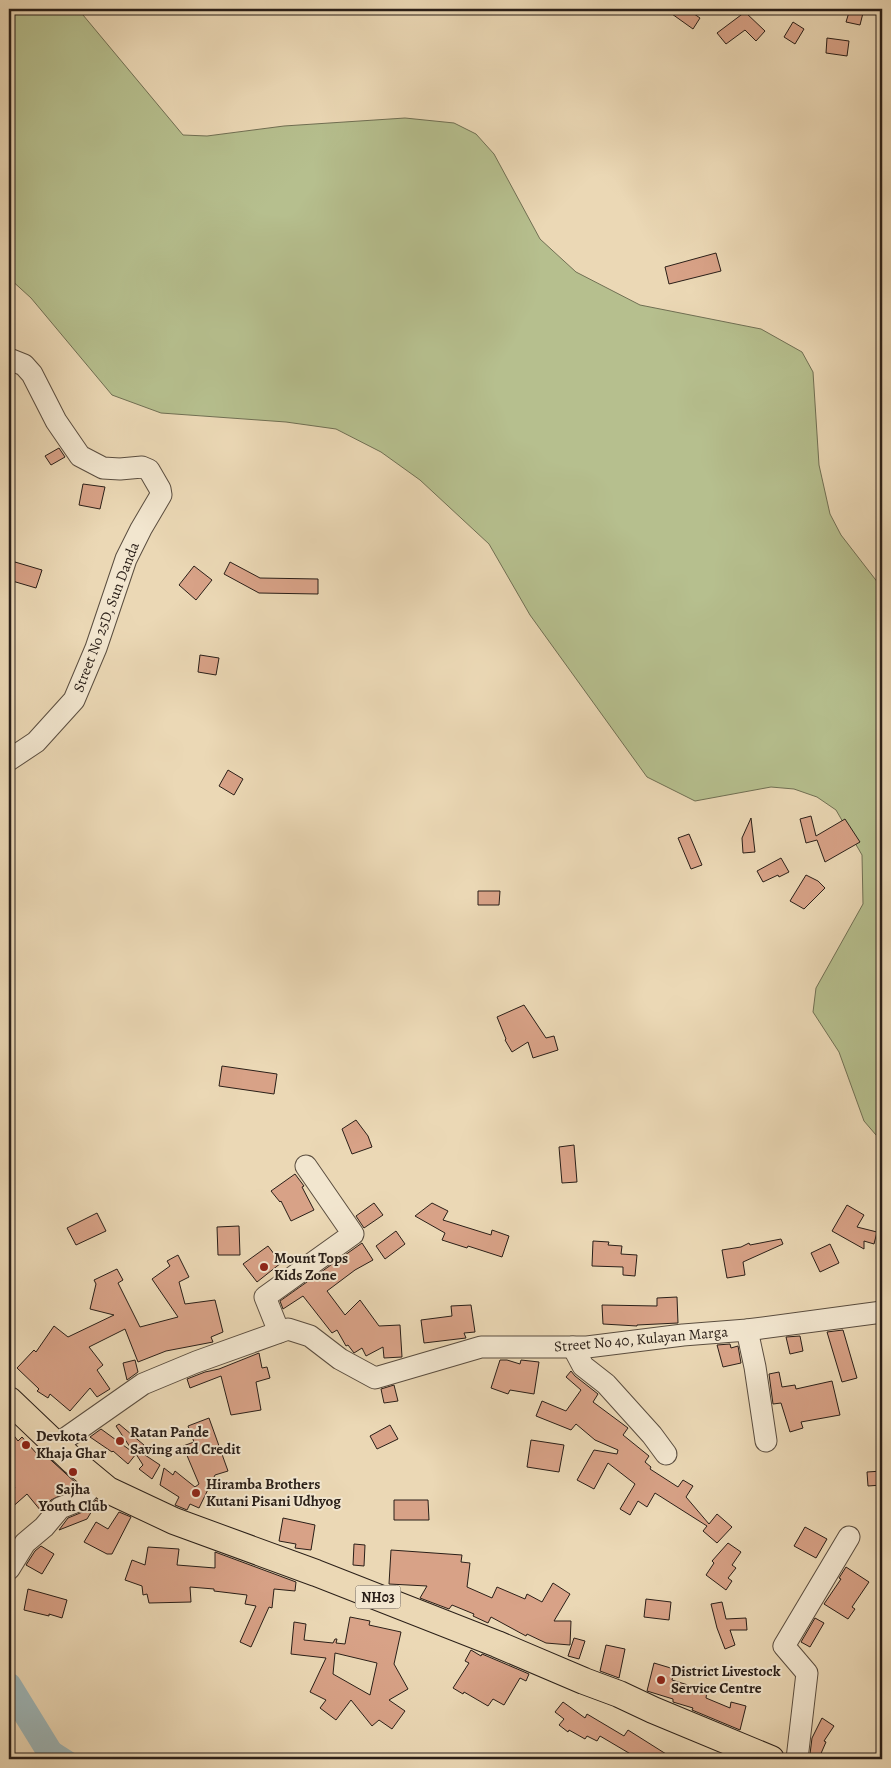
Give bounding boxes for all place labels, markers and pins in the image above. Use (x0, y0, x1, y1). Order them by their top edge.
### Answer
place label: Mount Tops Kids Zone (274, 1248, 348, 1285)
marker: Mount Tops Kids Zone (258, 1261, 270, 1273)
place label: Ratan Pande Saving and Credit (130, 1422, 241, 1459)
place label: Devkota Khaja Ghar (36, 1426, 106, 1463)
marker: Ratan Pande Saving and Credit (114, 1435, 126, 1447)
marker: Devkota Khaja Ghar (20, 1439, 32, 1451)
marker: Sajha Youth Club (67, 1466, 79, 1478)
place label: Hiramba Brothers Kutani Pisani Udhyog (206, 1474, 341, 1511)
place label: Sajha Youth Club (38, 1479, 108, 1516)
marker: Hiramba Brothers Kutani Pisani Udhyog (190, 1487, 202, 1499)
place label: District Livestock Service Centre (671, 1661, 781, 1698)
marker: District Livestock Service Centre (655, 1674, 667, 1686)

